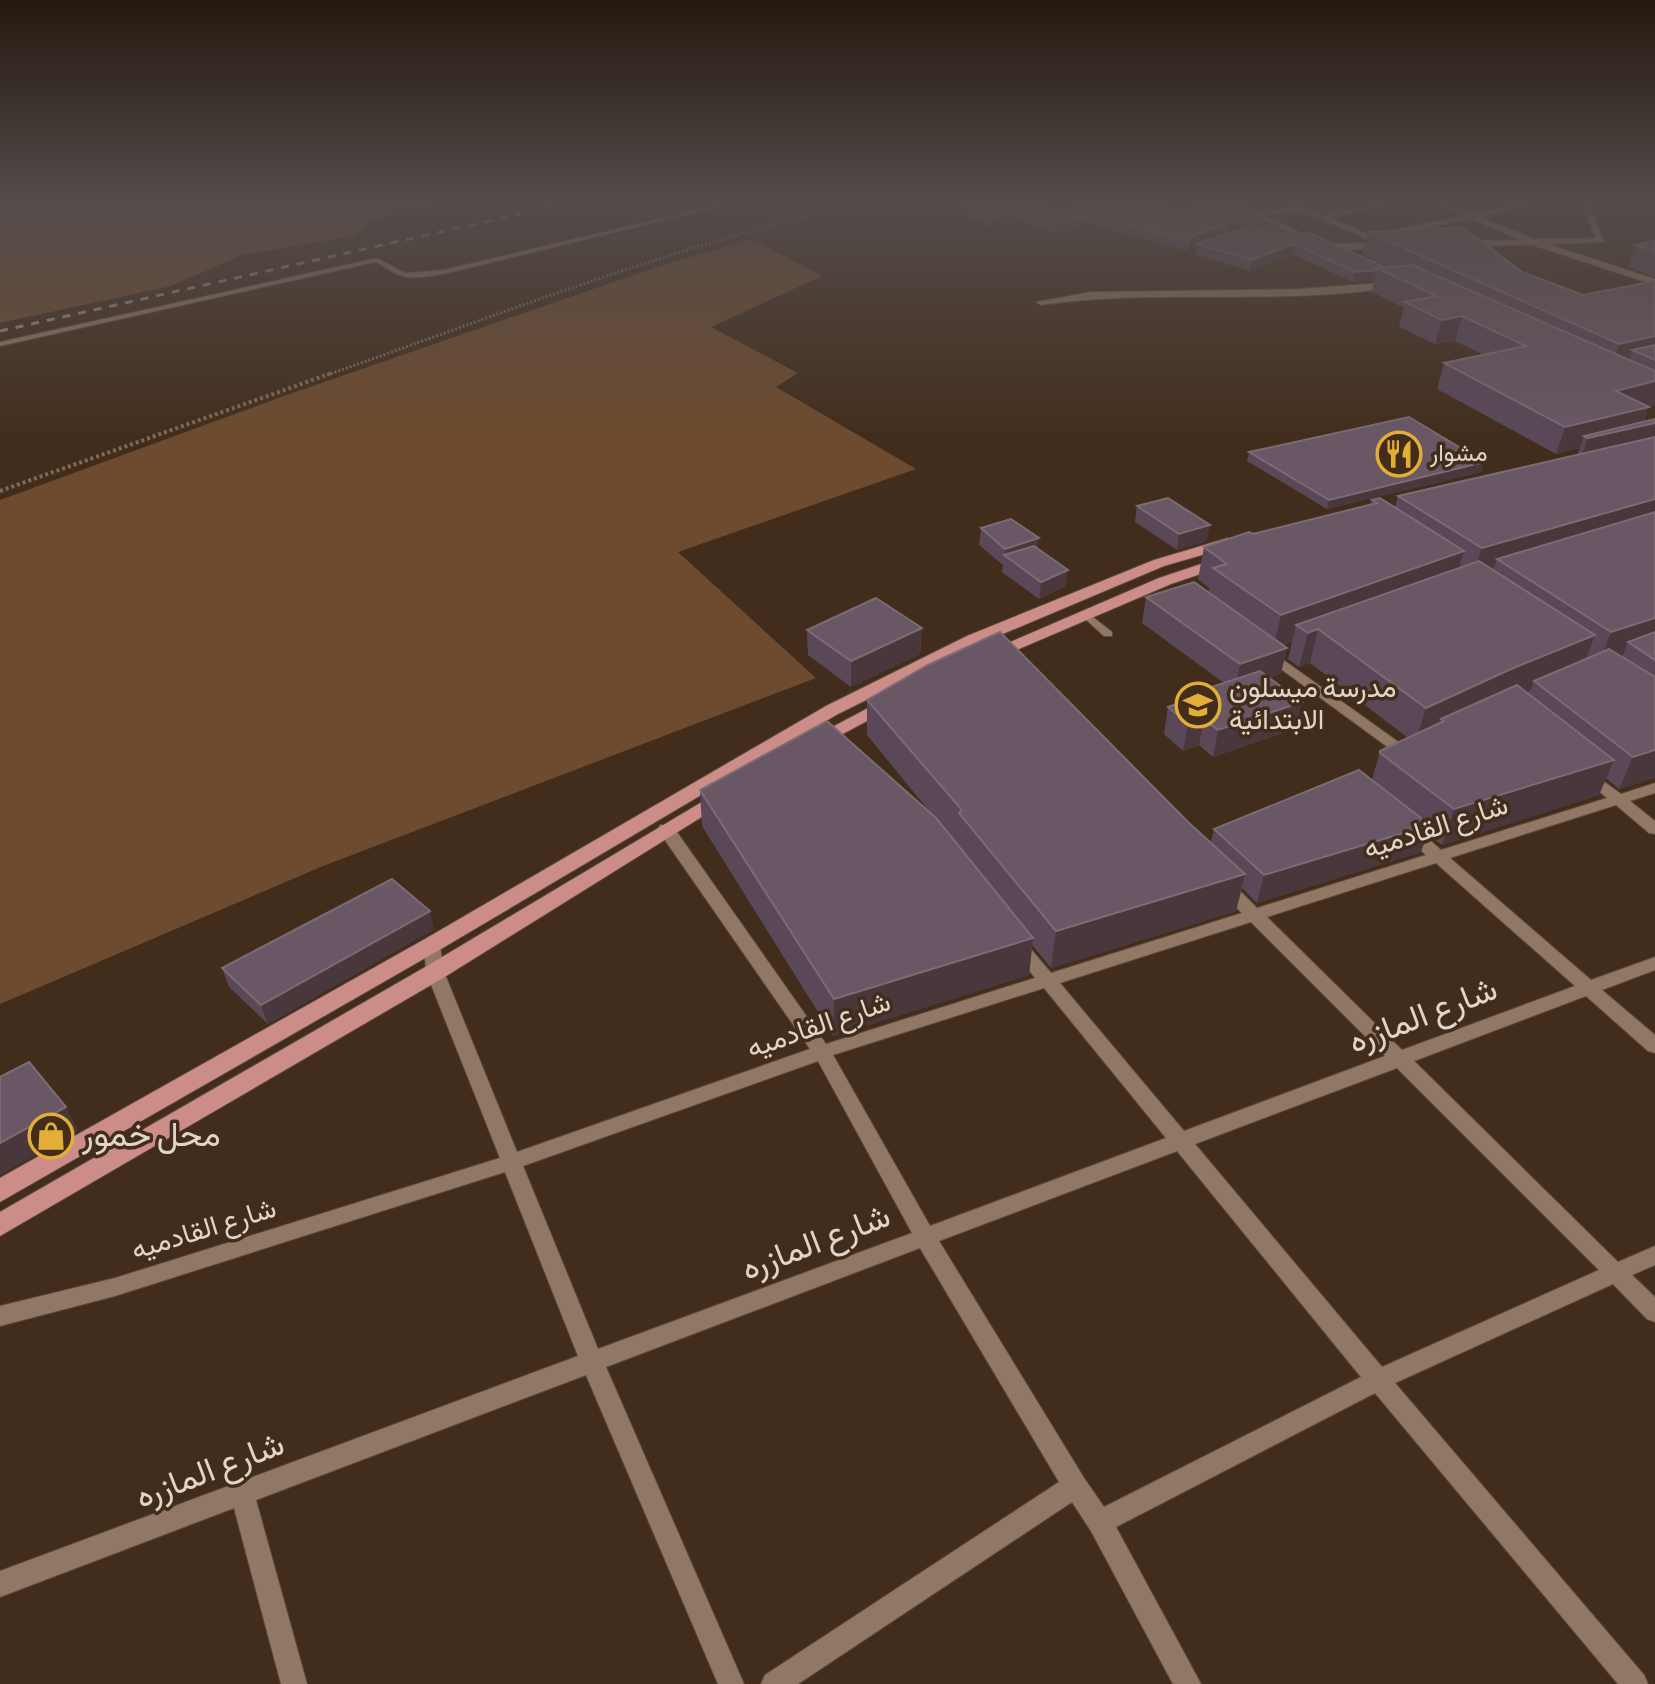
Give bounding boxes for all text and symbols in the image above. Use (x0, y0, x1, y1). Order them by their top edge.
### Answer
restaurant icon: مشوار (1375, 430, 1423, 478)
place label: مشوار (1429, 442, 1488, 468)
place label: مدرسة ميسلون الابتدائية (1229, 675, 1396, 736)
school or university icon: مدرسة ميسلون الابتدائية (1174, 681, 1222, 729)
street label: شارع القادميه (1360, 792, 1512, 867)
street label: شارع المازره (1344, 972, 1503, 1064)
street label: شارع القادميه (744, 988, 895, 1066)
shop icon: محل خمور (27, 1112, 75, 1160)
place label: محل خمور (81, 1119, 221, 1155)
street label: شارع القادميه (128, 1195, 281, 1268)
street label: شارع المازره (737, 1199, 896, 1291)
street label: شارع المازره (131, 1427, 290, 1519)

